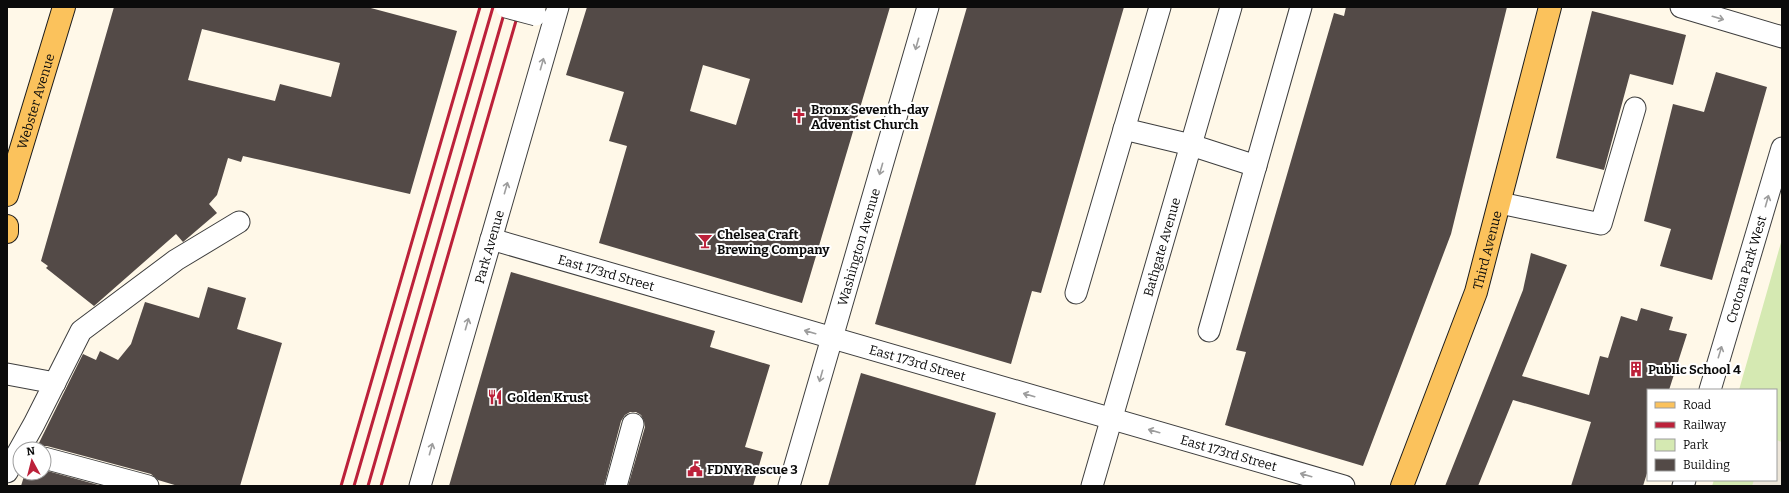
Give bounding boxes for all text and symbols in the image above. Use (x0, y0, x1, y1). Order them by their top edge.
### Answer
one-way arrow (1711, 15, 1724, 22)
one-way arrow (913, 38, 920, 51)
street label: Webster Avenue (14, 52, 57, 151)
one-way arrow (539, 57, 546, 70)
place label: Bronx Seventh-day Adventist Church (811, 102, 930, 132)
church icon: Bronx Seventh-day Adventist Church (790, 107, 808, 125)
one-way arrow (877, 163, 884, 176)
one-way arrow (503, 182, 510, 195)
street label: Washington Avenue (834, 186, 883, 307)
one-way arrow (1763, 195, 1771, 208)
street label: Bathgate Avenue (1140, 196, 1183, 298)
street label: Park Avenue (471, 208, 507, 285)
street label: Third Avenue (1469, 209, 1504, 291)
street label: Crotona Park West (1723, 213, 1769, 325)
place label: Chelsea Craft Brewing Company (717, 227, 830, 257)
bar icon: Chelsea Craft Brewing Company (696, 232, 714, 250)
street label: East 173rd Street (556, 251, 656, 294)
one-way arrow (464, 317, 471, 330)
one-way arrow (804, 328, 817, 335)
street label: East 173rd Street (868, 341, 968, 384)
one-way arrow (1717, 346, 1724, 359)
building icon: Public School 4 (1627, 360, 1645, 378)
place label: Public School 4 (1648, 362, 1741, 377)
one-way arrow (817, 369, 824, 382)
restaurant icon: Golden Krust (486, 388, 504, 406)
legend (1647, 389, 1777, 481)
place label: Golden Krust (507, 390, 589, 405)
one-way arrow (1023, 391, 1036, 398)
text: Road (1683, 398, 1711, 412)
text: Railway (1683, 418, 1727, 432)
one-way arrow (1148, 427, 1161, 434)
street label: East 173rd Street (1179, 432, 1279, 474)
text: Park (1683, 438, 1709, 452)
north arrow (12, 441, 52, 481)
one-way arrow (427, 442, 435, 455)
text: N (26, 445, 36, 459)
text: Building (1683, 458, 1730, 472)
public building icon: FDNY Rescue 3 (686, 460, 704, 478)
place label: FDNY Rescue 3 (707, 462, 798, 477)
one-way arrow (1300, 471, 1313, 478)

